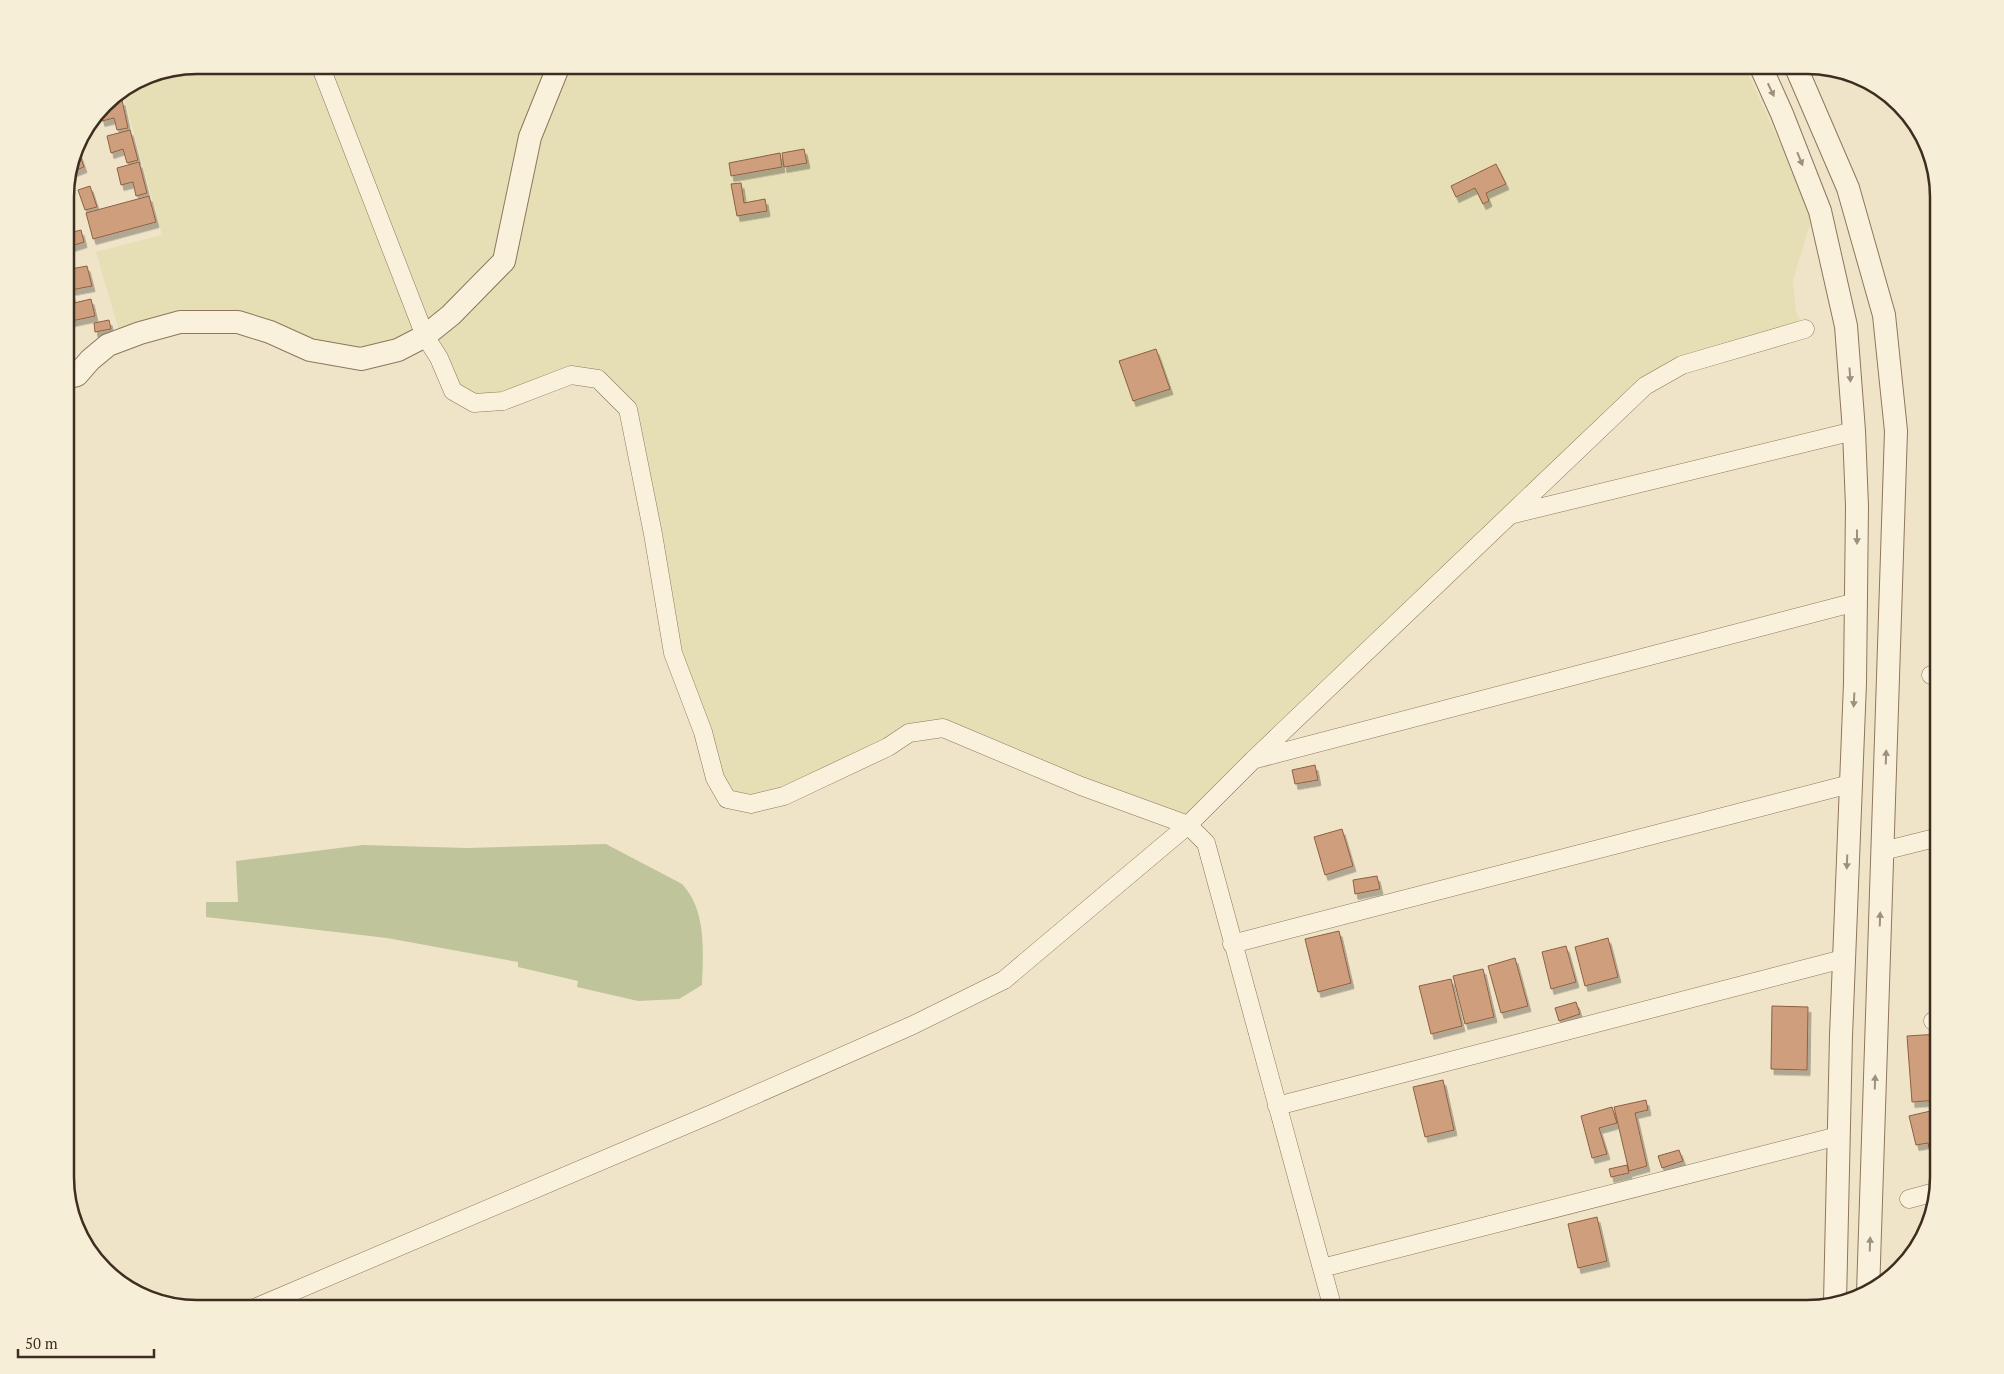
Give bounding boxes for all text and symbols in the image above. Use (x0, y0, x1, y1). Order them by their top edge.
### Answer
one-way arrow (1766, 82, 1775, 97)
one-way arrow (1797, 152, 1804, 167)
one-way arrow (1846, 367, 1854, 383)
one-way arrow (1853, 530, 1861, 546)
one-way arrow (1850, 692, 1858, 708)
one-way arrow (1882, 749, 1890, 765)
one-way arrow (1842, 854, 1850, 870)
one-way arrow (1877, 911, 1885, 927)
one-way arrow (1871, 1073, 1879, 1089)
one-way arrow (1866, 1236, 1874, 1252)
scale bar (18, 1326, 154, 1358)
text: 50 m (25, 1333, 58, 1353)

